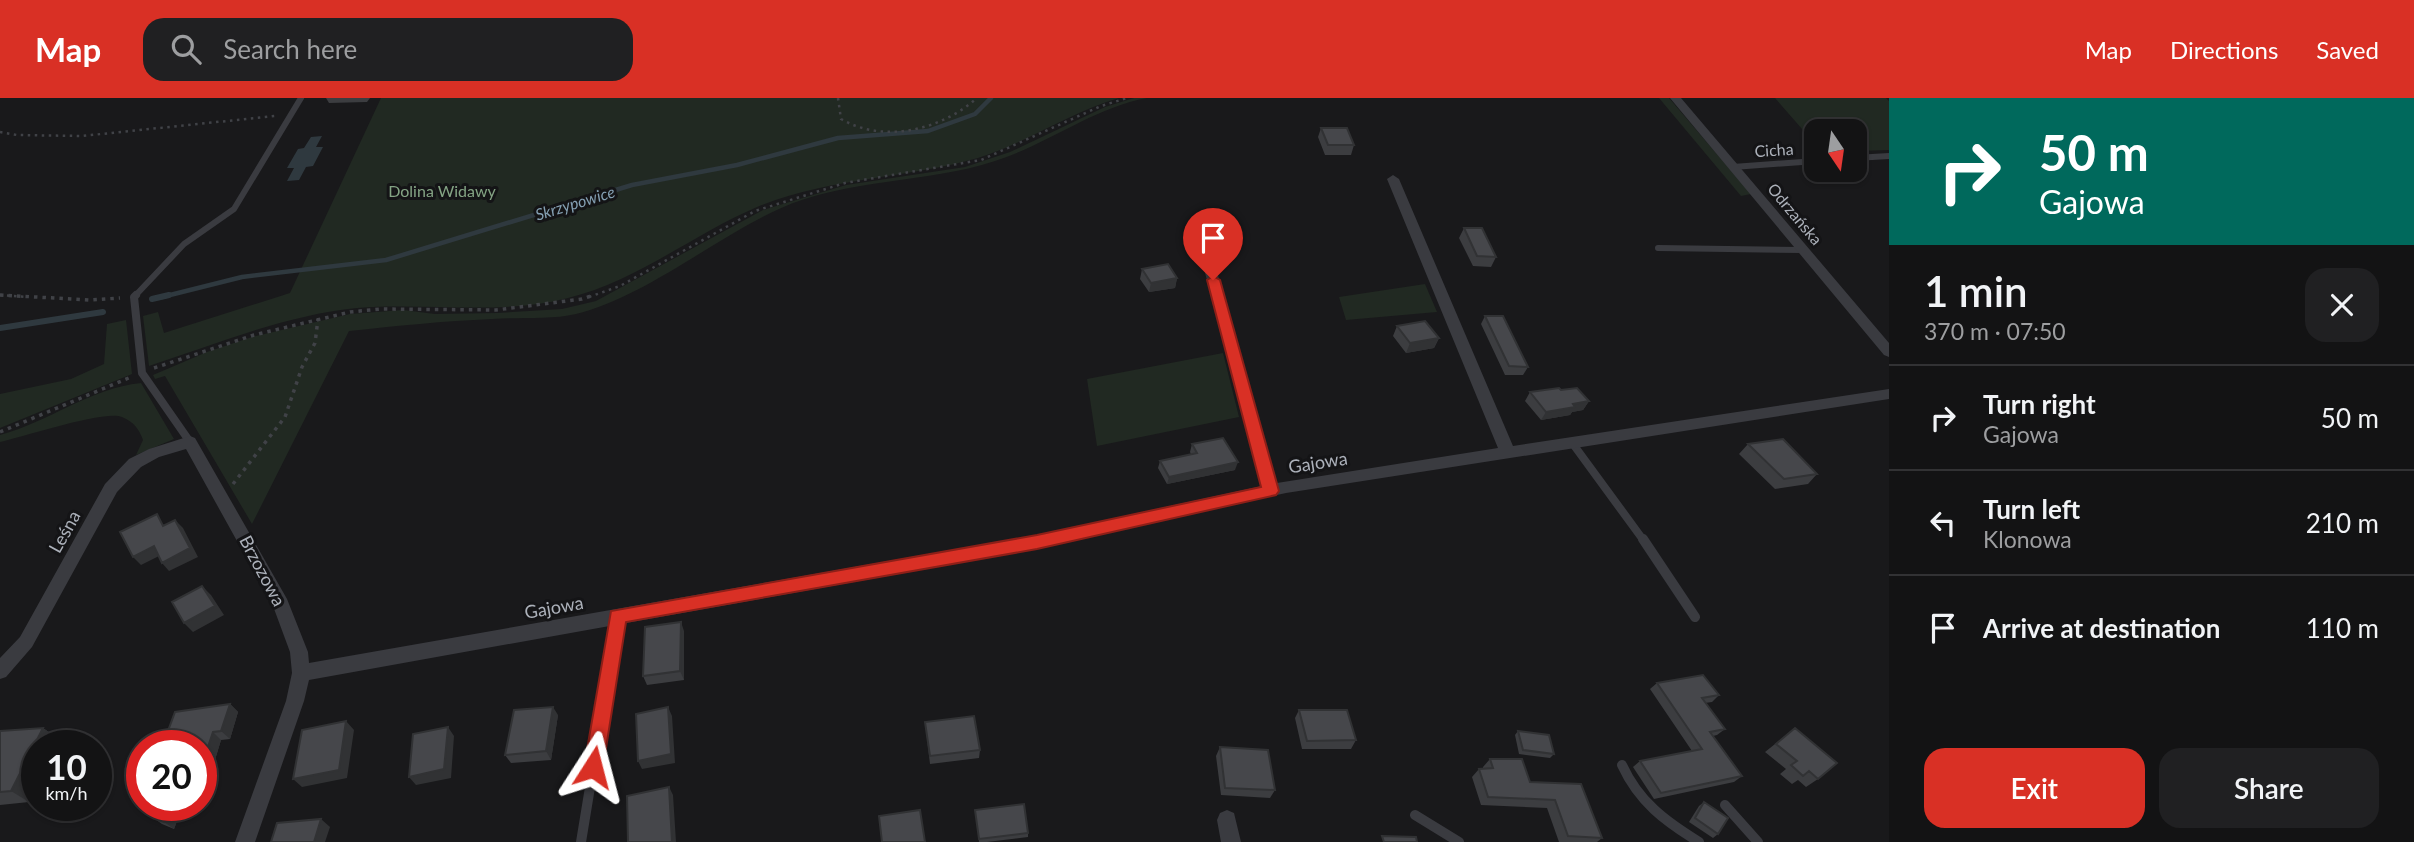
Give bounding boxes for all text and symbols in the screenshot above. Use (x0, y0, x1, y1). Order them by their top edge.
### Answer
search box (143, 18, 633, 81)
text: Map (35, 29, 101, 69)
icon: search (167, 30, 205, 68)
text: Search here (223, 33, 357, 65)
text: Map (2085, 35, 2132, 64)
text: Directions (2170, 35, 2278, 64)
text: Saved (2316, 35, 2379, 64)
north arrow (1804, 119, 1867, 182)
map controls (1804, 119, 1867, 182)
text: 50 m (2039, 123, 2149, 181)
icon: right (1924, 126, 2015, 217)
street label: Cicha (1754, 139, 1794, 160)
street label: Odrzańska (1764, 179, 1827, 248)
park label: Dolina Widawy (388, 181, 497, 200)
water label: Skrzypowice (533, 181, 617, 224)
text: Gajowa (2039, 182, 2145, 221)
pin (1183, 208, 1243, 280)
icon: arrive (1194, 219, 1232, 257)
text: 1 min (1924, 266, 2028, 316)
button: close (2305, 268, 2379, 342)
text: 370 m · 07:50 (1924, 317, 2066, 345)
text: Turn right (1983, 388, 2096, 420)
icon: right (1924, 399, 1962, 437)
text: 50 m (2321, 402, 2379, 434)
text: Gajowa (1983, 420, 2059, 448)
street label: Gajowa (1287, 446, 1349, 478)
text: Turn left (1983, 493, 2080, 525)
icon: left (1924, 504, 1962, 542)
street label: Leśna (44, 507, 85, 556)
text: 210 m (2306, 507, 2379, 539)
text: Klonowa (1983, 525, 2072, 553)
street label: Brzozowa (235, 531, 291, 610)
street label: Gajowa (523, 591, 585, 623)
icon: arrive (1924, 609, 1962, 647)
text: Arrive at destination (1983, 612, 2220, 644)
text: 110 m (2306, 612, 2379, 644)
speed limit sign: 20 (126, 730, 217, 821)
position arrow (556, 730, 630, 804)
text: 10 (46, 745, 87, 787)
button: Exit (1924, 748, 2145, 828)
button: Share (2159, 748, 2379, 828)
text: km/h (45, 782, 88, 804)

